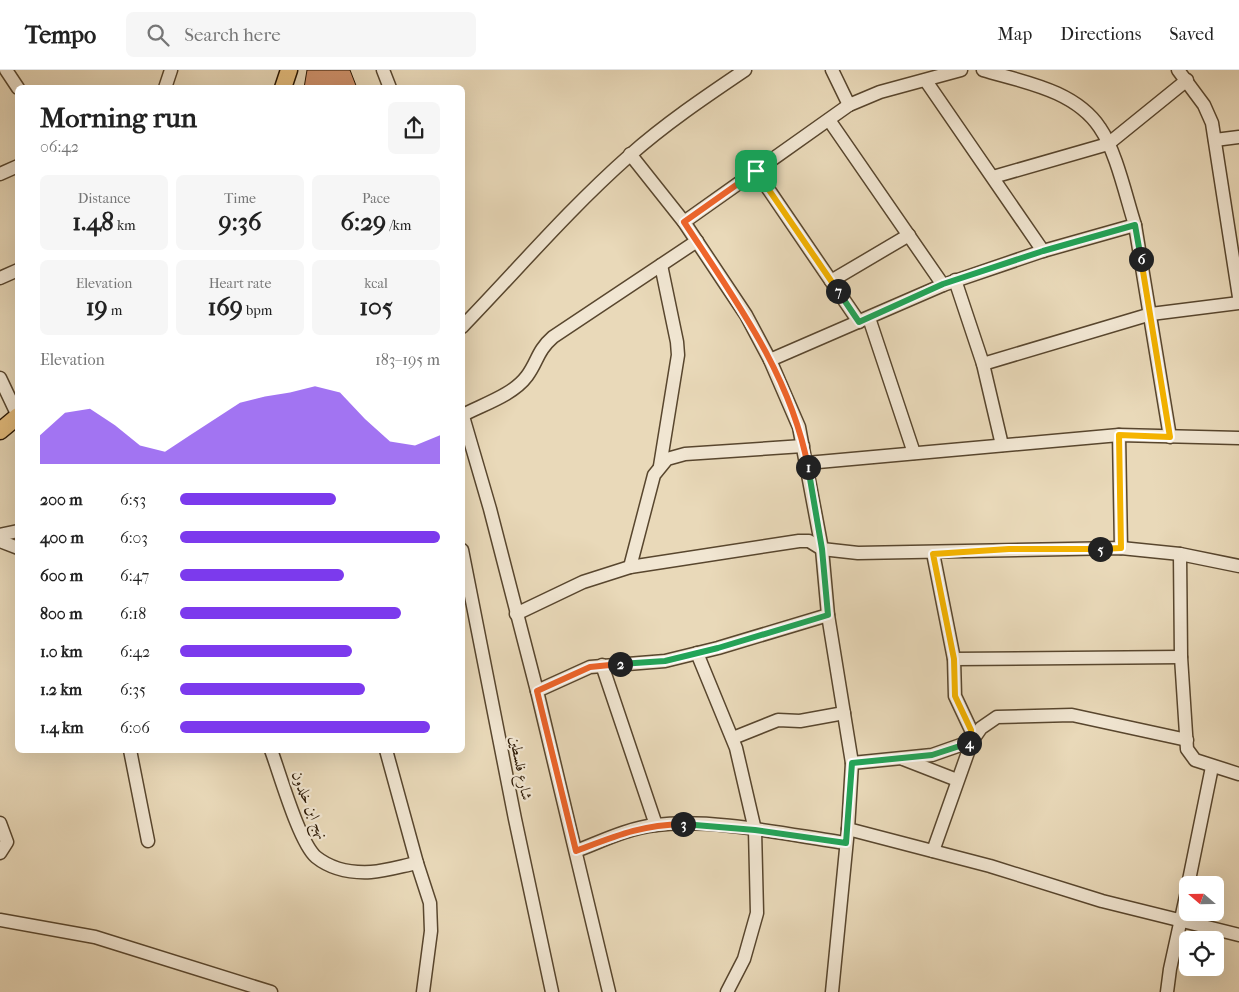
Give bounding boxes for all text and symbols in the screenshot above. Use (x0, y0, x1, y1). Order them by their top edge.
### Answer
search box (126, 12, 476, 57)
text: Tempo (25, 21, 96, 49)
icon: search (144, 21, 172, 49)
text: Search here (184, 24, 281, 46)
text: Map (998, 24, 1032, 45)
text: Directions (1060, 24, 1141, 45)
text: Saved (1169, 24, 1214, 45)
text: Morning run (40, 101, 197, 134)
button: share (388, 102, 440, 154)
text: 06:42 (40, 137, 79, 156)
pin (735, 150, 777, 192)
icon: arrive (742, 157, 770, 185)
text: Distance (78, 190, 130, 207)
text: Time (224, 190, 256, 207)
text: Pace (362, 190, 390, 207)
text: 1.48 (72, 207, 114, 236)
text: 9:36 (219, 207, 261, 236)
text: 6:29 (341, 207, 386, 236)
text: km (114, 217, 136, 234)
text: /km (386, 217, 411, 234)
pin: 6 (1128, 246, 1154, 272)
text: 6 (1138, 251, 1145, 268)
text: Elevation (76, 275, 132, 292)
text: Heart rate (209, 275, 271, 292)
text: kcal (364, 275, 388, 292)
pin: 7 (826, 278, 850, 304)
text: 7 (835, 283, 842, 300)
text: 19 (86, 292, 108, 321)
text: 169 (208, 292, 243, 321)
text: 105 (359, 292, 393, 321)
text: m (108, 302, 122, 319)
text: bpm (243, 302, 272, 319)
text: Elevation (40, 350, 105, 369)
text: 183–195 m (375, 350, 440, 369)
pin: 1 (796, 454, 820, 480)
text: 1 (806, 459, 811, 476)
text: 200 m (40, 490, 83, 509)
text: 6:53 (120, 490, 146, 509)
text: 400 m (40, 528, 84, 547)
text: 6:03 (120, 528, 148, 547)
pin: 5 (1088, 536, 1112, 562)
text: 5 (1097, 541, 1104, 558)
text: 600 m (40, 566, 83, 585)
text: 6:47 (120, 566, 149, 585)
text: 800 m (40, 604, 82, 623)
text: 6:18 (120, 604, 146, 623)
text: 1.0 km (40, 642, 83, 661)
text: 6:42 (120, 642, 150, 661)
pin: 2 (608, 652, 632, 676)
text: 2 (617, 656, 624, 673)
text: 1.2 km (40, 680, 82, 699)
text: 6:35 (120, 680, 146, 699)
text: 1.4 km (40, 718, 84, 737)
text: 6:06 (120, 718, 150, 737)
pin: 4 (956, 730, 982, 756)
street label: شارع فلسطين (502, 734, 536, 802)
text: 4 (965, 735, 974, 752)
street label: نهج ابن خلدون (283, 768, 332, 844)
pin: 3 (670, 812, 696, 836)
text: 3 (681, 816, 686, 833)
north arrow (1179, 876, 1224, 921)
map controls (1179, 876, 1224, 976)
button: locate (1179, 931, 1224, 976)

